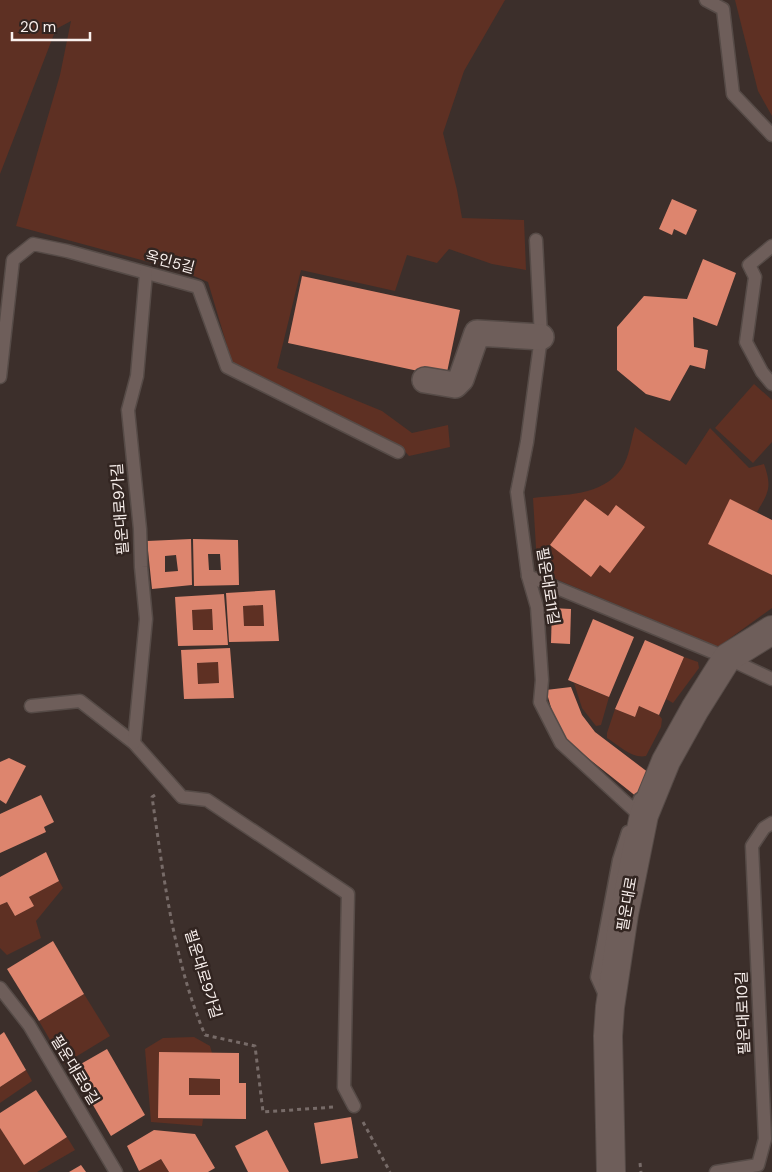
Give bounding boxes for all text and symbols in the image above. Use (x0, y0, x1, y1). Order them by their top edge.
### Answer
scale bar (12, 10, 90, 42)
text: 20 m (20, 17, 56, 37)
street label: 옥인5길 (143, 246, 197, 278)
street label: 필운대로9가길 (107, 462, 133, 556)
street label: 필운대로11길 (532, 546, 564, 626)
street label: 필운대로 (612, 875, 642, 933)
street label: 필운대로9가길 (180, 927, 226, 1021)
street label: 필운대로10길 (732, 971, 754, 1055)
street label: 필운대로9길 (46, 1031, 104, 1109)

